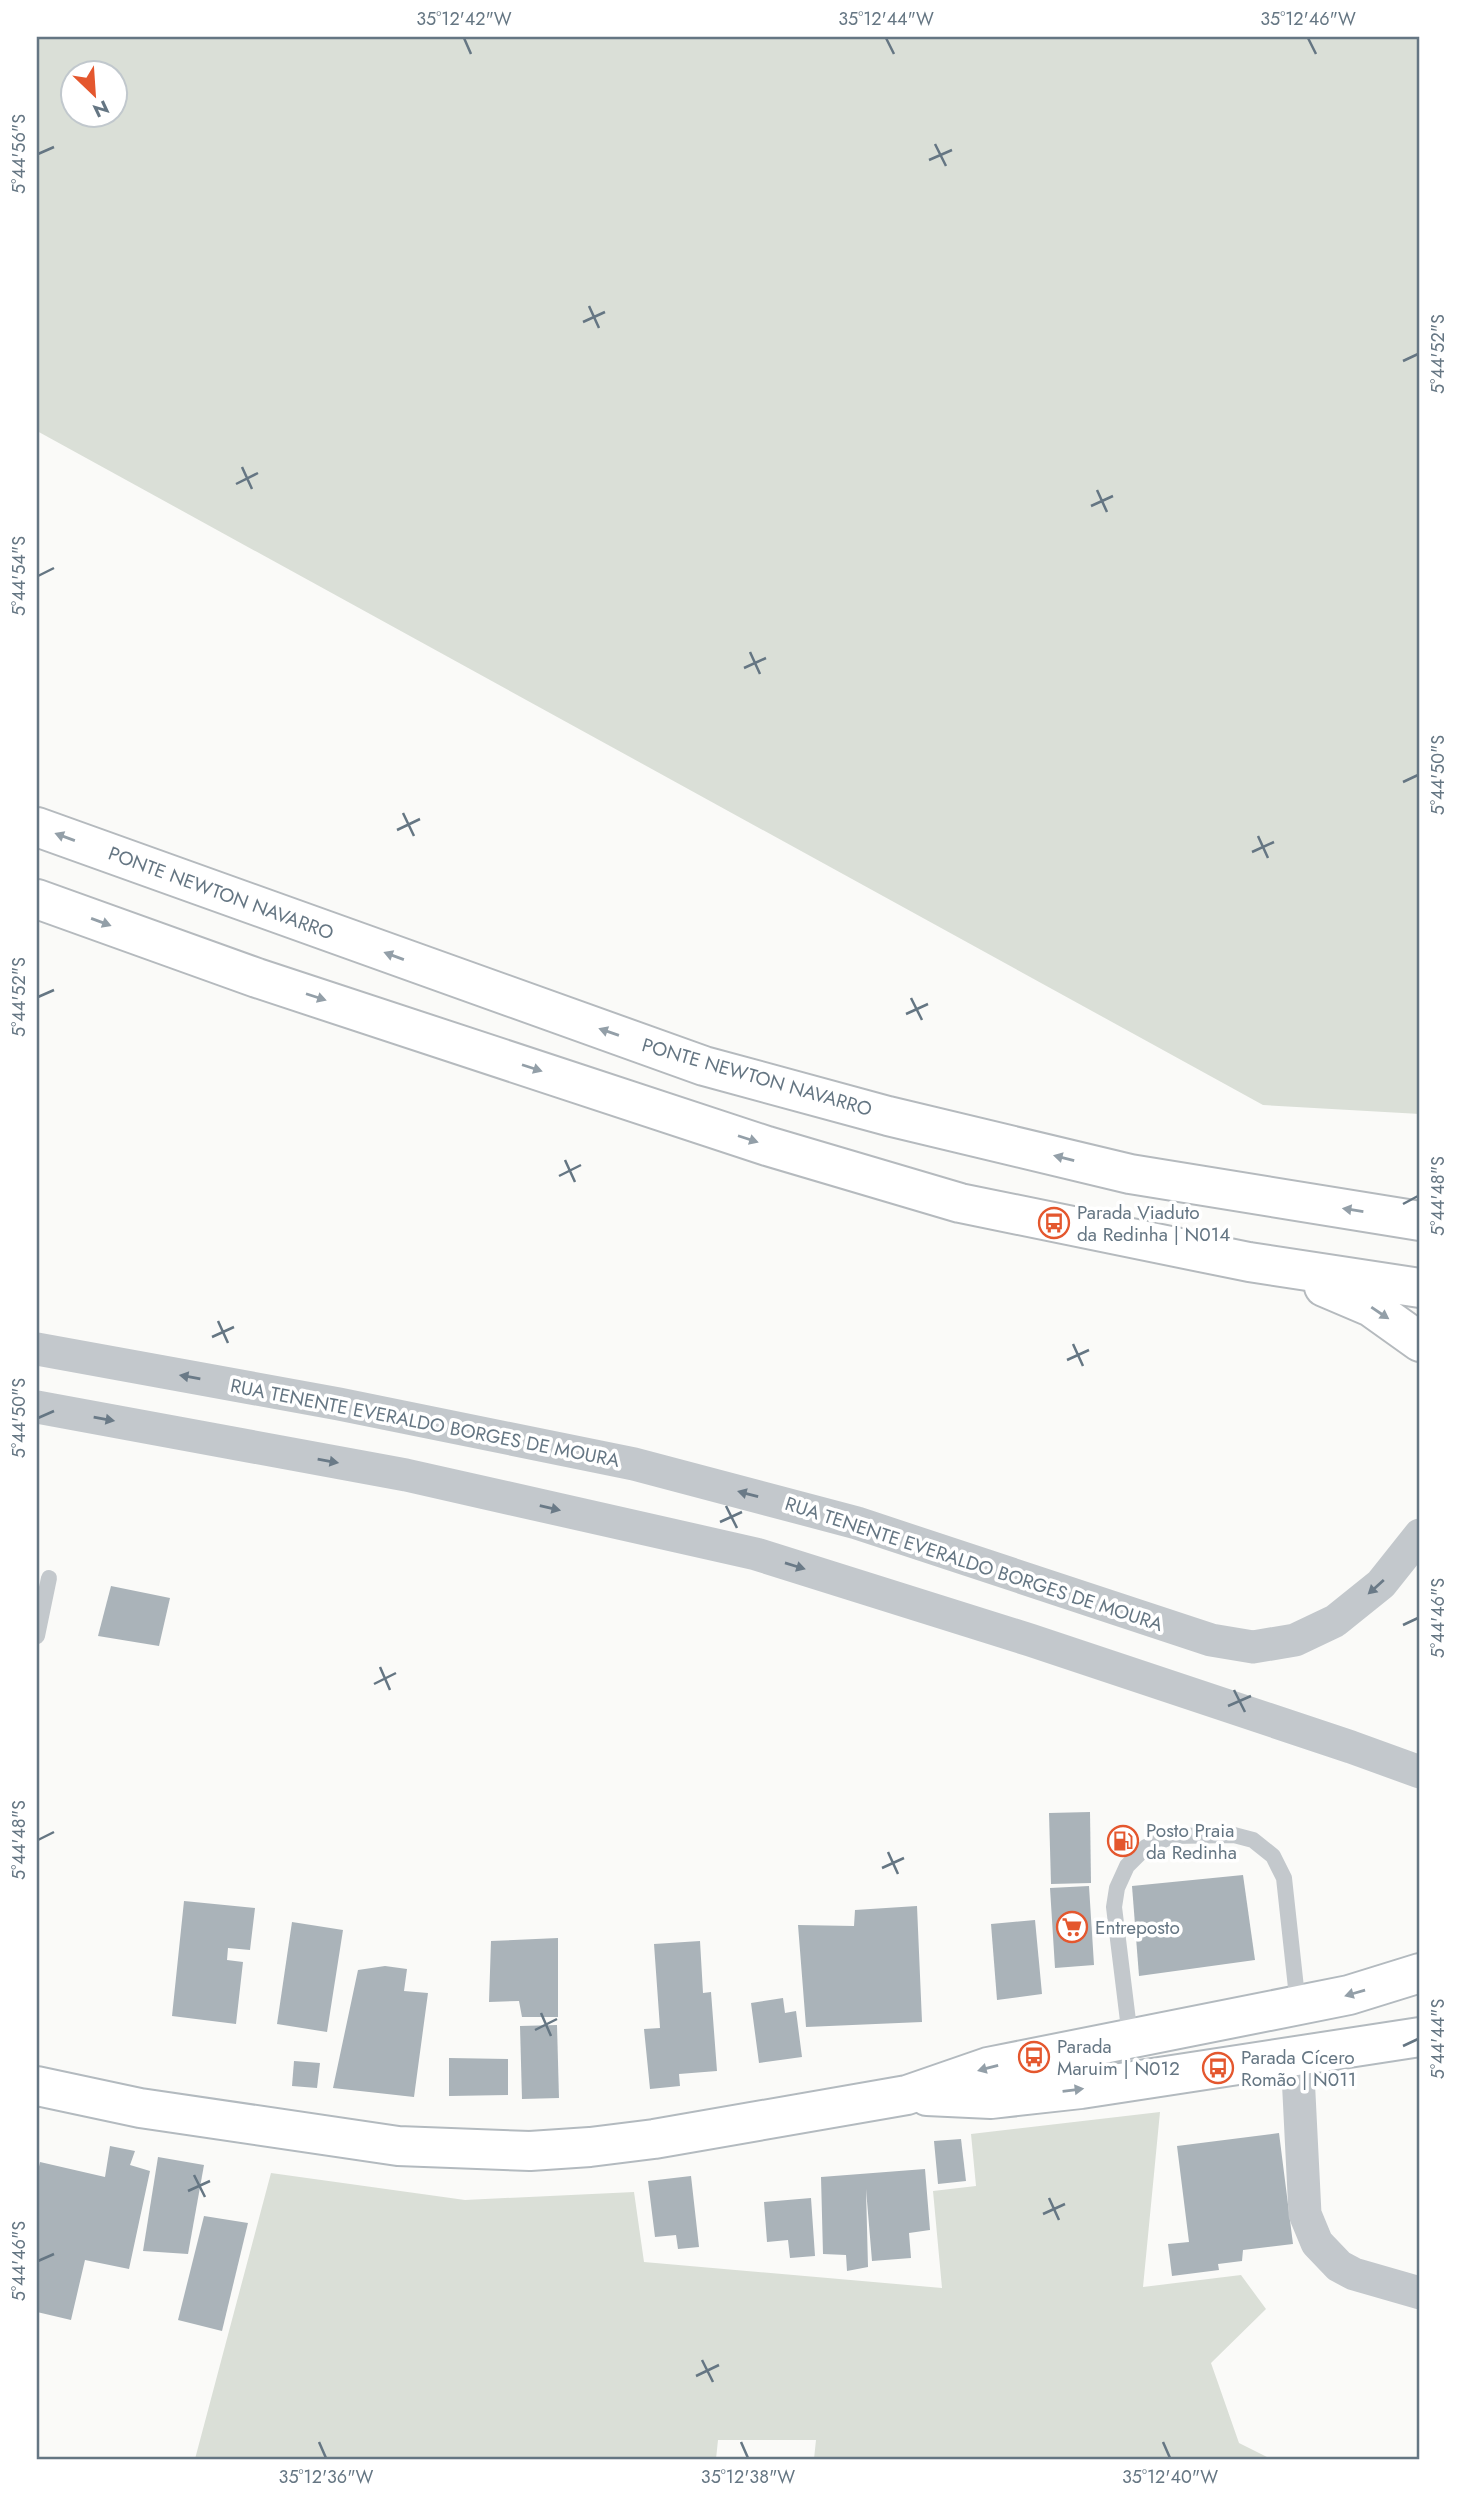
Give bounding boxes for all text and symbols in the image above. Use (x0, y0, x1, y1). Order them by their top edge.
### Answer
text: 35°12'42"W (416, 6, 512, 32)
text: 35°12'44"W (838, 6, 934, 32)
text: 35°12'46"W (1260, 6, 1356, 32)
north arrow (60, 60, 130, 130)
text: N (88, 94, 114, 124)
text: 5°44'56"S (6, 114, 32, 194)
text: 5°44'52"S (1425, 314, 1451, 394)
text: 5°44'54"S (6, 536, 32, 616)
text: 5°44'50"S (1425, 735, 1451, 815)
one-way arrow (55, 831, 76, 842)
street label: PONTE NEWTON NAVARRO (105, 840, 337, 946)
one-way arrow (91, 917, 112, 928)
one-way arrow (384, 950, 405, 961)
text: 5°44'52"S (6, 957, 32, 1037)
one-way arrow (305, 992, 326, 1003)
one-way arrow (598, 1026, 619, 1037)
street label: PONTE NEWTON NAVARRO (639, 1031, 875, 1123)
one-way arrow (522, 1063, 543, 1074)
one-way arrow (738, 1134, 759, 1145)
one-way arrow (1053, 1152, 1075, 1163)
text: 5°44'48"S (1425, 1156, 1451, 1236)
place label: Parada Viaduto da Redinha | N014 (1077, 1199, 1230, 1248)
one-way arrow (1342, 1204, 1364, 1215)
bus stop icon: Parada Viaduto da Redinha | N014 (1037, 1206, 1071, 1240)
one-way arrow (1370, 1307, 1390, 1320)
one-way arrow (179, 1371, 201, 1382)
street label: RUA TENENTE EVERALDO BORGES DE MOURA (228, 1372, 622, 1474)
text: 5°44'50"S (6, 1378, 32, 1458)
one-way arrow (93, 1414, 115, 1425)
one-way arrow (317, 1455, 339, 1466)
one-way arrow (737, 1488, 759, 1499)
street label: RUA TENENTE EVERALDO BORGES DE MOURA (782, 1490, 1167, 1638)
one-way arrow (539, 1502, 561, 1513)
one-way arrow (785, 1562, 806, 1572)
text: 5°44'46"S (1425, 1578, 1451, 1658)
one-way arrow (1367, 1579, 1385, 1595)
text: 5°44'48"S (6, 1800, 32, 1880)
place label: Posto Praia da Redinha (1146, 1817, 1237, 1866)
fuel station icon: Posto Praia da Redinha (1106, 1824, 1140, 1858)
supermarket icon: Entreposto (1055, 1910, 1089, 1944)
place label: Entreposto (1095, 1914, 1180, 1941)
one-way arrow (1344, 1988, 1366, 1999)
text: 5°44'44"S (1425, 1999, 1451, 2079)
place label: Parada Maruim | N012 (1057, 2033, 1180, 2082)
bus stop icon: Parada Maruim | N012 (1017, 2040, 1051, 2074)
place label: Parada Cícero Romão | N011 (1241, 2044, 1356, 2093)
bus stop icon: Parada Cícero Romão | N011 (1201, 2051, 1235, 2085)
one-way arrow (977, 2063, 999, 2074)
one-way arrow (1062, 2084, 1084, 2095)
text: 5°44'46"S (6, 2221, 32, 2301)
text: 35°12'36"W (279, 2464, 374, 2490)
text: 35°12'38"W (701, 2464, 795, 2490)
text: 35°12'40"W (1122, 2464, 1218, 2490)

